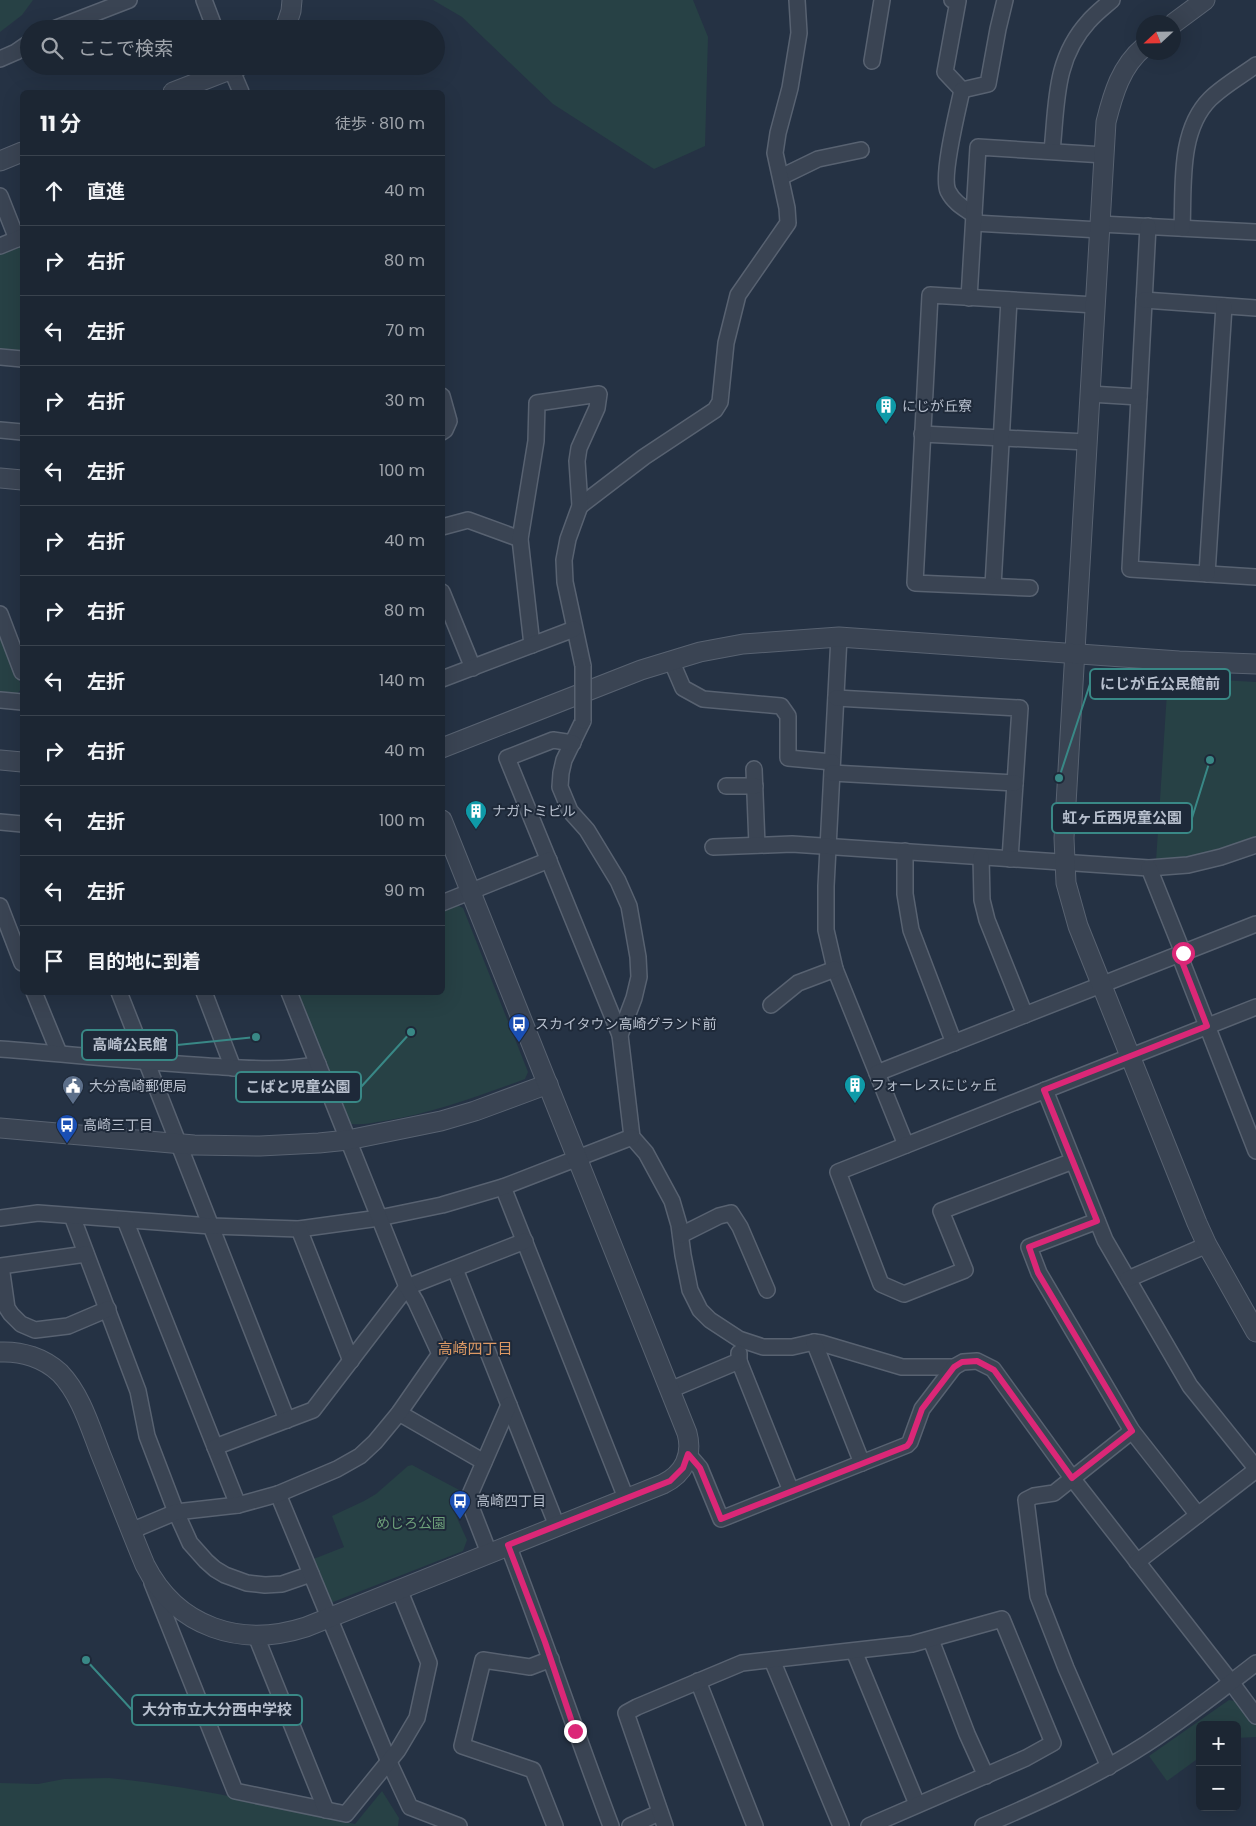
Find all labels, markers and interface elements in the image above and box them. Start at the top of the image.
north arrow [1136,15,1181,60]
search box [20,20,445,75]
icon: search [38,34,66,62]
text: ここで検索 [78,35,173,62]
text: 11 分 [40,109,81,138]
text: 徒歩 · 810 m [335,112,425,135]
icon: ahead [40,177,68,205]
text: 直進 [87,178,125,205]
text: 40 m [384,179,425,202]
icon: right [40,247,68,275]
text: 右折 [87,248,125,275]
text: 80 m [384,249,425,272]
icon: left [40,317,68,345]
text: 左折 [87,318,125,345]
text: 70 m [385,319,425,342]
icon: right [40,387,68,415]
text: 右折 [87,388,125,415]
text: 30 m [385,389,425,412]
building icon: にじが丘寮 [874,394,898,425]
place label: にじが丘寮 [902,396,972,416]
icon: left [40,457,68,485]
text: 左折 [87,458,125,485]
text: 100 m [379,459,425,482]
icon: right [40,527,68,555]
text: 右折 [87,528,125,555]
text: 40 m [384,529,425,552]
icon: right [40,597,68,625]
text: 右折 [87,598,125,625]
text: 80 m [384,599,425,622]
icon: left [40,667,68,695]
text: 左折 [87,668,125,695]
text: 140 m [379,669,425,692]
callout: にじが丘公民館前 [1090,669,1230,699]
text: にじが丘公民館前 [1100,673,1220,694]
icon: right [40,737,68,765]
text: 右折 [87,738,125,765]
text: 40 m [384,739,425,762]
building icon: ナガトミビル [464,799,488,830]
place label: ナガトミビル [492,801,576,821]
callout: 虹ヶ丘西児童公園 [1052,803,1192,833]
icon: left [40,807,68,835]
text: 虹ヶ丘西児童公園 [1062,807,1182,828]
text: 左折 [87,808,125,835]
text: 100 m [379,809,425,832]
icon: left [40,877,68,905]
text: 左折 [87,878,125,905]
text: 90 m [384,879,425,902]
route start [1172,942,1195,965]
icon: arrive [40,947,68,975]
text: 目的地に到着 [87,948,201,975]
bus stop icon: スカイタウン高崎グランド前 [507,1012,531,1043]
place label: スカイタウン高崎グランド前 [535,1014,716,1034]
callout: 高崎公民館 [82,1030,177,1060]
text: 高崎公民館 [92,1034,168,1055]
callout: こばと児童公園 [236,1072,361,1102]
building icon: フォーレスにじヶ丘 [843,1073,867,1104]
public building icon: 大分高崎郵便局 [61,1074,85,1105]
place label: フォーレスにじヶ丘 [871,1075,997,1095]
place label: 大分高崎郵便局 [89,1076,187,1096]
text: こばと児童公園 [245,1076,351,1097]
bus stop icon: 高崎三丁目 [55,1113,79,1144]
place label: 高崎三丁目 [83,1115,153,1135]
district label: 高崎四丁目 [437,1338,513,1359]
bus stop icon: 高崎四丁目 [448,1489,472,1520]
place label: 高崎四丁目 [476,1491,546,1511]
park label: めじろ公園 [376,1513,446,1533]
callout: 大分市立大分西中学校 [132,1695,302,1725]
text: 大分市立大分西中学校 [142,1699,292,1720]
route end [564,1720,587,1743]
map controls [1196,1721,1241,1811]
button: + [1196,1721,1241,1766]
button: − [1196,1766,1241,1811]

